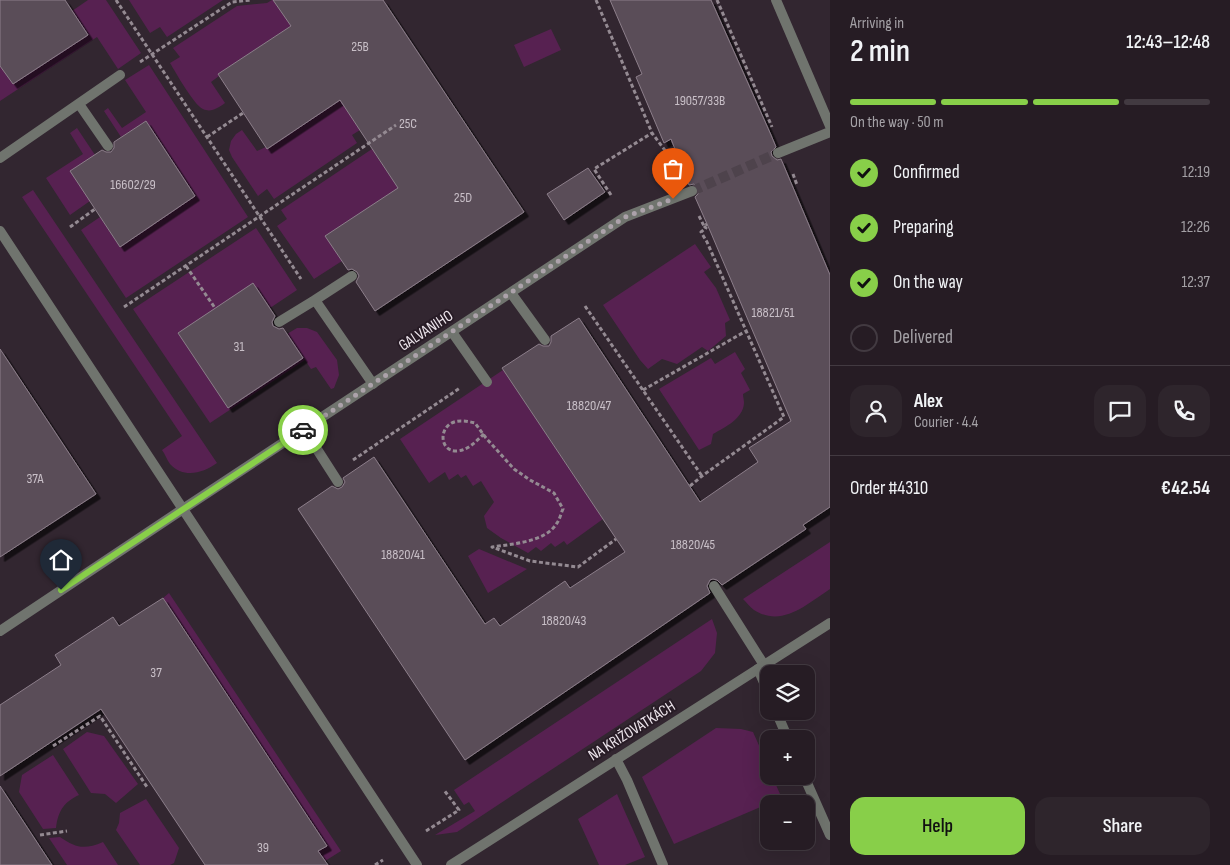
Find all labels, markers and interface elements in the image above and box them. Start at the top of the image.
text: Arriving in [850,14,904,33]
text: 12:43–12:48 [1126,31,1210,54]
text: 2 min [850,32,910,71]
house number: 25B [351,38,369,55]
house number: 19057/33B [675,92,725,109]
text: On the way · 50 m [850,113,944,132]
house number: 25C [399,115,417,132]
pin [652,148,694,199]
icon: bag [659,155,687,183]
icon: check [850,159,878,187]
text: Confirmed [893,161,960,184]
text: 12:19 [1182,163,1210,182]
house number: 16602/29 [110,176,156,193]
house number: 25D [454,189,472,206]
icon: check [850,214,878,242]
text: Preparing [893,216,954,239]
text: 12:26 [1181,218,1210,237]
icon: check [850,269,878,297]
text: On the way [893,271,963,294]
text: 12:37 [1182,273,1210,292]
house number: 18821/51 [752,304,795,321]
street label: GALVANIHO [395,306,457,356]
text: Delivered [893,326,953,349]
house number: 31 [234,338,244,355]
button: person [850,385,902,437]
button: chat [1094,385,1146,437]
button: phone [1158,385,1210,437]
text: Alex [914,390,943,413]
house number: 18820/47 [567,397,612,414]
courier [278,405,328,455]
text: Courier · 4.4 [914,413,978,432]
icon: car [289,416,317,444]
house number: 37A [26,470,45,487]
text: Order #4310 [850,477,928,500]
text: €42.54 [1161,477,1210,500]
house number: 18820/45 [671,536,716,553]
pin [40,539,82,590]
icon: home [47,546,75,574]
house number: 18820/41 [381,546,425,563]
house number: 18820/43 [542,612,586,629]
house number: 37 [150,664,162,681]
map controls [760,665,815,850]
button: layers [760,665,815,720]
street label: NA KRIŽOVATKÁCH [585,697,679,765]
button: + [760,730,815,785]
button: − [760,795,815,850]
button: Help [850,797,1025,855]
button: Share [1035,797,1210,855]
house number: 39 [257,839,269,856]

